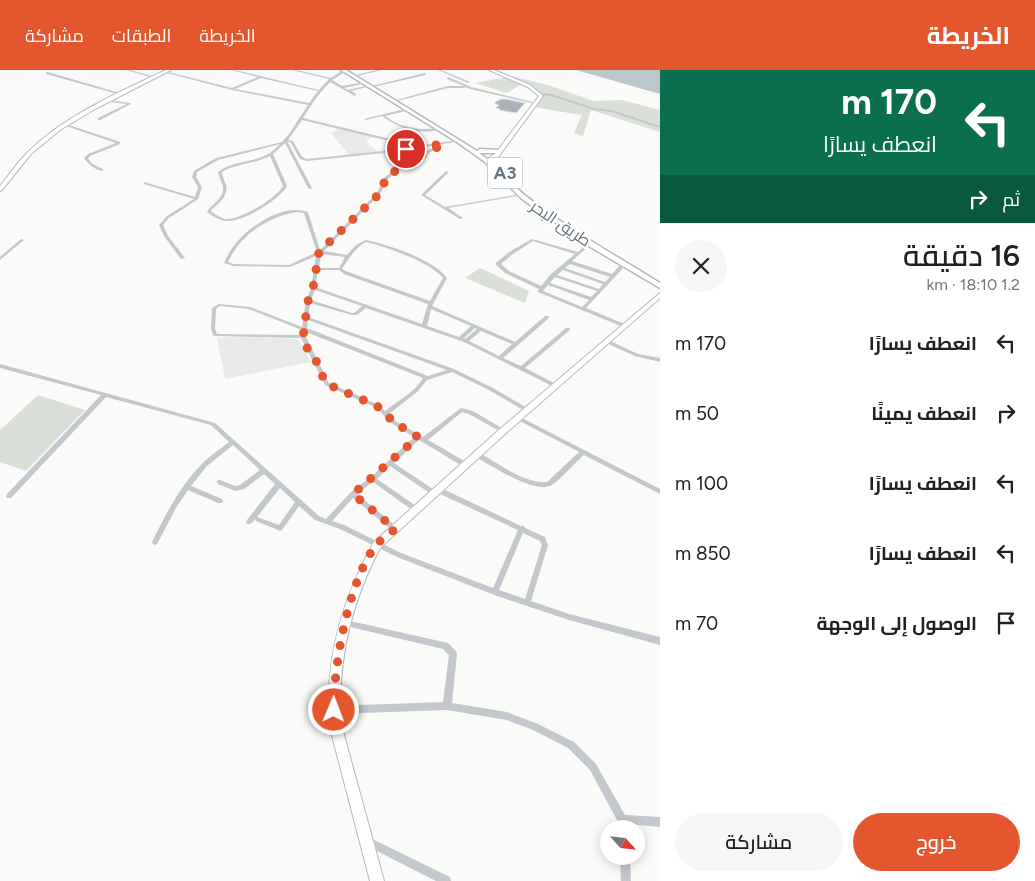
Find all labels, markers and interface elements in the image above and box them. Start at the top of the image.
text: الخريطة [927,21,1010,50]
text: مشاركة [25,25,84,47]
text: الطبقات [112,25,171,47]
text: الخريطة [199,25,256,47]
text: 170 m [841,81,937,123]
icon: left [955,90,1020,155]
pin [385,128,427,170]
text: انعطف يسارًا [823,131,937,158]
icon: arrive [392,135,420,163]
road number: A3 [488,158,522,189]
icon: right [964,185,992,213]
text: ثم [1002,188,1020,211]
street label: طريق البحر [526,196,594,251]
text: 16 دقيقة [903,237,1020,274]
button: close [675,240,727,292]
text: 1.2 km · 18:10 [926,275,1020,294]
icon: left [992,329,1020,357]
text: 170 m [675,332,726,355]
text: انعطف يسارًا [869,332,977,355]
icon: right [992,399,1020,427]
text: 50 m [675,402,719,425]
text: انعطف يمينًا [871,402,977,425]
icon: left [992,469,1020,497]
text: 100 m [675,472,728,495]
text: انعطف يسارًا [869,472,977,495]
icon: left [992,539,1020,567]
text: 850 m [675,542,731,565]
text: انعطف يسارًا [869,542,977,565]
icon: arrive [992,609,1020,637]
text: 70 m [675,612,718,635]
text: الوصول إلى الوجهة [817,612,977,635]
position arrow [307,683,359,735]
button: مشاركة [675,813,843,871]
button: خروج [853,813,1020,871]
north arrow [600,820,645,865]
map controls [600,820,645,865]

